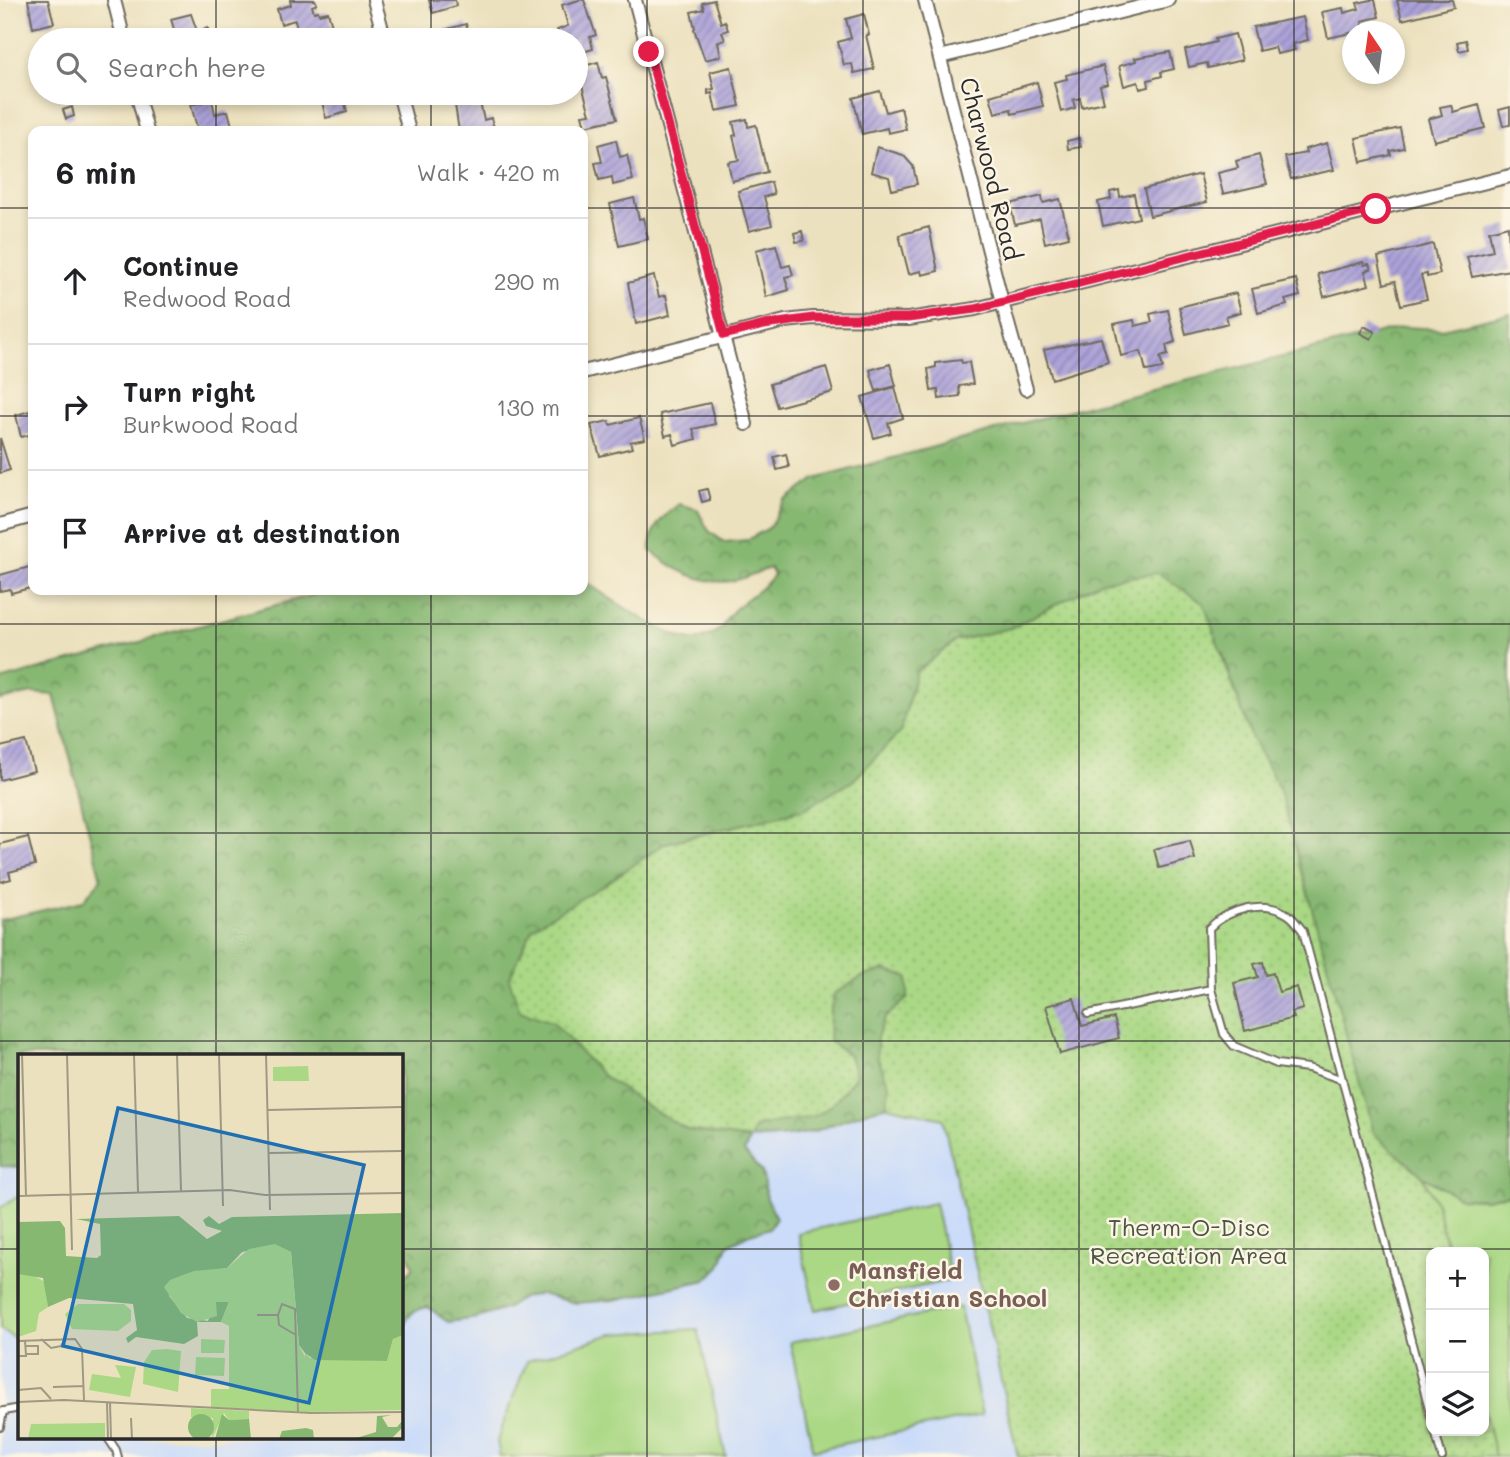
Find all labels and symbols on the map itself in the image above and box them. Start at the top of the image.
north arrow [1342,21,1405,84]
route end [633,36,664,67]
street label: Charwood Road [954,74,1029,263]
route start [1360,193,1391,224]
inset map [18,1054,402,1440]
park label: Therm-O-Disc Recreation Area [1090,1211,1288,1270]
place label: Mansfield Christian School [848,1254,1047,1313]
marker: Mansfield Christian School [826,1277,842,1293]

